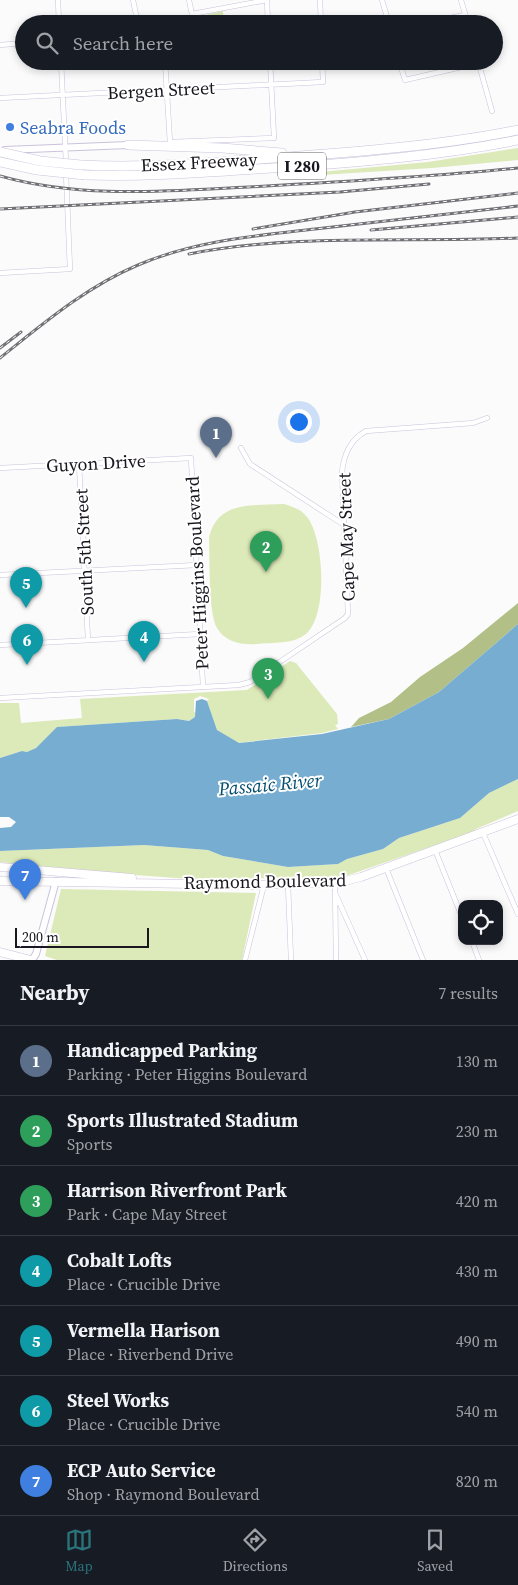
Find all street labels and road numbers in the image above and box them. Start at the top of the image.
street label: Bergen Street [106,75,216,105]
street label: Essex Freeway [140,146,259,178]
road number: I 280 [278,153,326,180]
street label: Guyon Drive [46,448,146,478]
street label: Cape May Street [331,472,361,602]
street label: Peter Higgins Boulevard [179,476,215,670]
street label: South 5th Street [68,488,100,616]
street label: Raymond Boulevard [183,867,347,895]

